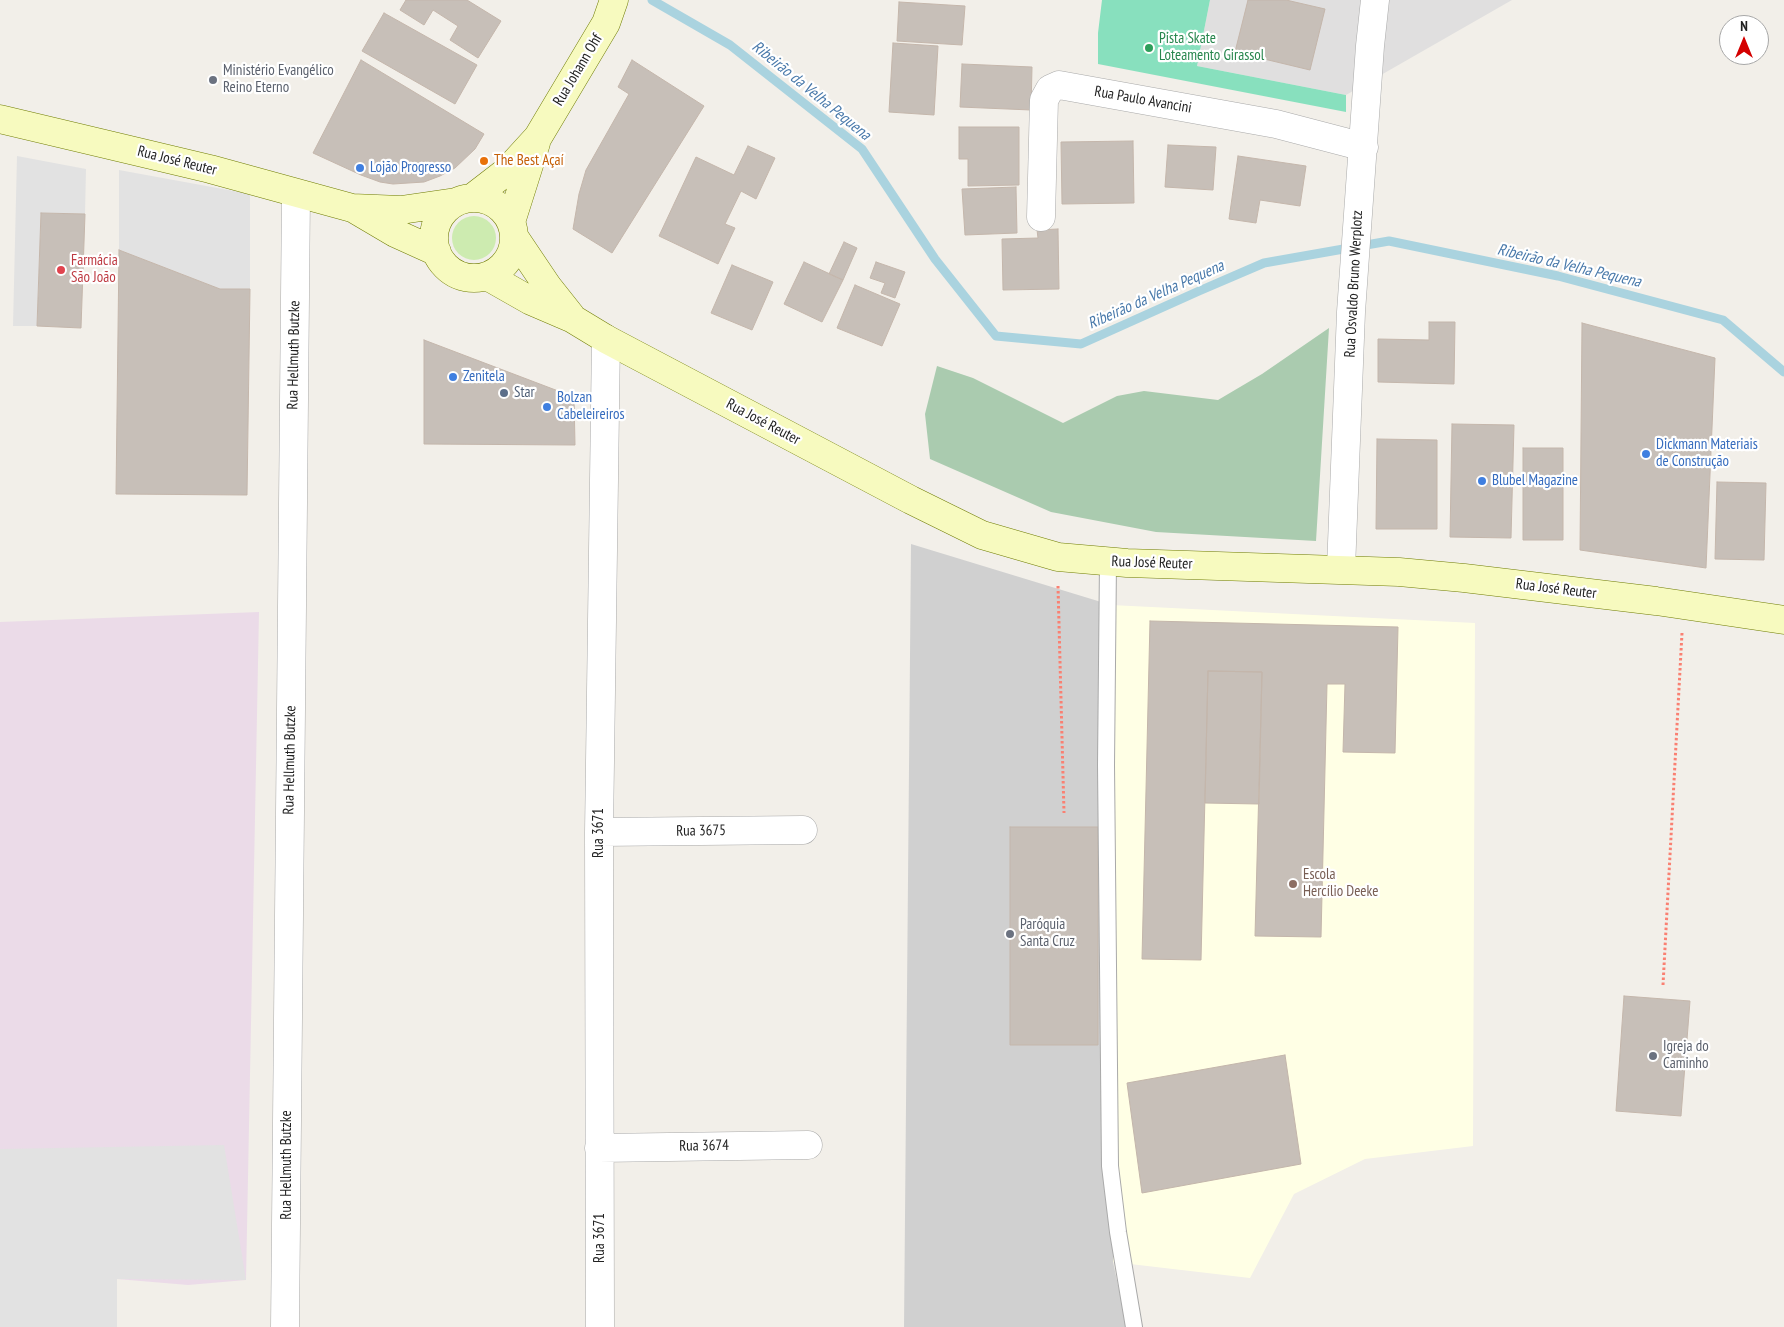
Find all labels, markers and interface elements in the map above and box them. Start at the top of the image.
north arrow [1719,15,1769,65]
text: N [1740,17,1748,35]
place label: Pista Skate Loteamento Girassol [1159,30,1264,65]
street label: Rua Johann Ohf [550,31,606,109]
water label: Ribeirão da Velha Pequena [748,37,874,145]
marker: Pista Skate Loteamento Girassol [1143,42,1155,54]
place label: Ministério Evangélico Reino Eterno [223,62,334,97]
marker: Ministério Evangélico Reino Eterno [207,74,219,86]
street label: Rua Paulo Avancini [1093,83,1193,117]
street label: Rua José Reuter [135,142,219,180]
place label: The Best Açaí [494,152,564,170]
marker: The Best Açaí [478,155,490,167]
place label: Lojão Progresso [370,159,451,177]
marker: Lojão Progresso [354,162,366,174]
street label: Rua Osvaldo Bruno Werplotz [1341,210,1367,358]
water label: Ribeirão da Velha Pequena [1495,240,1643,292]
place label: Farmácia São João [71,252,118,287]
water label: Ribeirão da Velha Pequena [1085,256,1227,334]
marker: Farmácia São João [55,264,67,276]
street label: Rua Hellmuth Butzke [284,300,304,410]
place label: Zenitela [463,368,505,386]
marker: Zenitela [447,371,459,383]
place label: Star [514,384,535,402]
marker: Star [498,387,510,399]
place label: Bolzan Cabeleireiros [557,389,625,424]
street label: Rua José Reuter [723,395,803,449]
marker: Bolzan Cabeleireiros [541,401,553,413]
place label: Dickmann Materiais de Construção [1656,436,1758,471]
marker: Dickmann Materiais de Construção [1640,448,1652,460]
place label: Blubel Magazine [1492,472,1578,490]
marker: Blubel Magazine [1476,475,1488,487]
street label: Rua José Reuter [1111,553,1193,573]
street label: Rua José Reuter [1515,575,1597,603]
street label: Rua Hellmuth Butzke [280,705,300,815]
street label: Rua 3671 [590,808,608,858]
street label: Rua 3675 [676,822,726,840]
place label: Escola Hercílio Deeke [1303,866,1378,901]
marker: Escola Hercílio Deeke [1287,878,1299,890]
place label: Paróquia Santa Cruz [1020,916,1075,951]
marker: Paróquia Santa Cruz [1004,928,1016,940]
place label: Igreja do Caminho [1663,1038,1709,1073]
marker: Igreja do Caminho [1647,1050,1659,1062]
street label: Rua Hellmuth Butzke [278,1110,296,1220]
street label: Rua 3674 [679,1137,729,1155]
street label: Rua 3671 [591,1213,609,1263]

